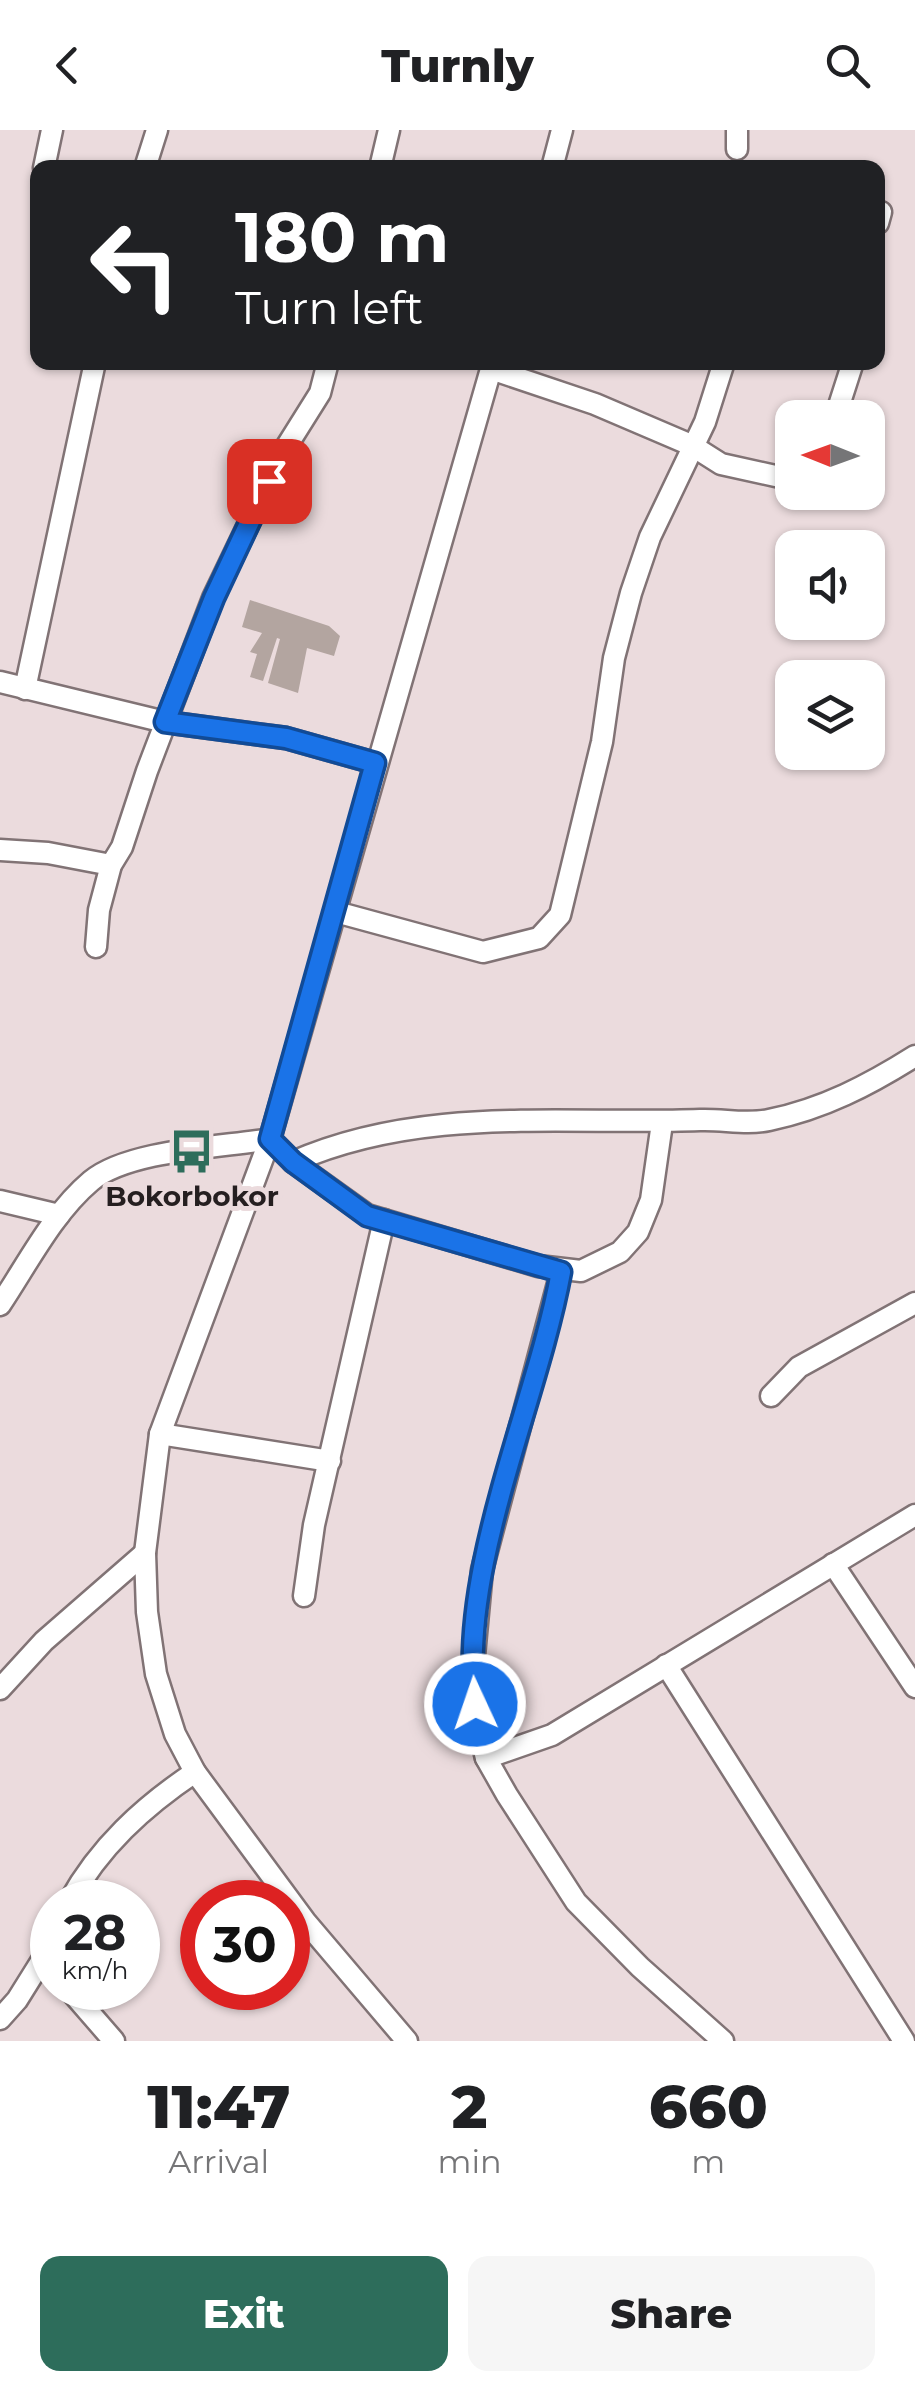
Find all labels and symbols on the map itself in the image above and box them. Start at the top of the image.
north arrow [775,400,885,510]
pin [227,439,312,524]
bus stop icon: Bokorbokor [168,1127,216,1175]
place label: Bokorbokor [105,1179,279,1213]
position arrow [423,1652,527,1756]
speed limit sign: 30 [180,1880,310,2010]

